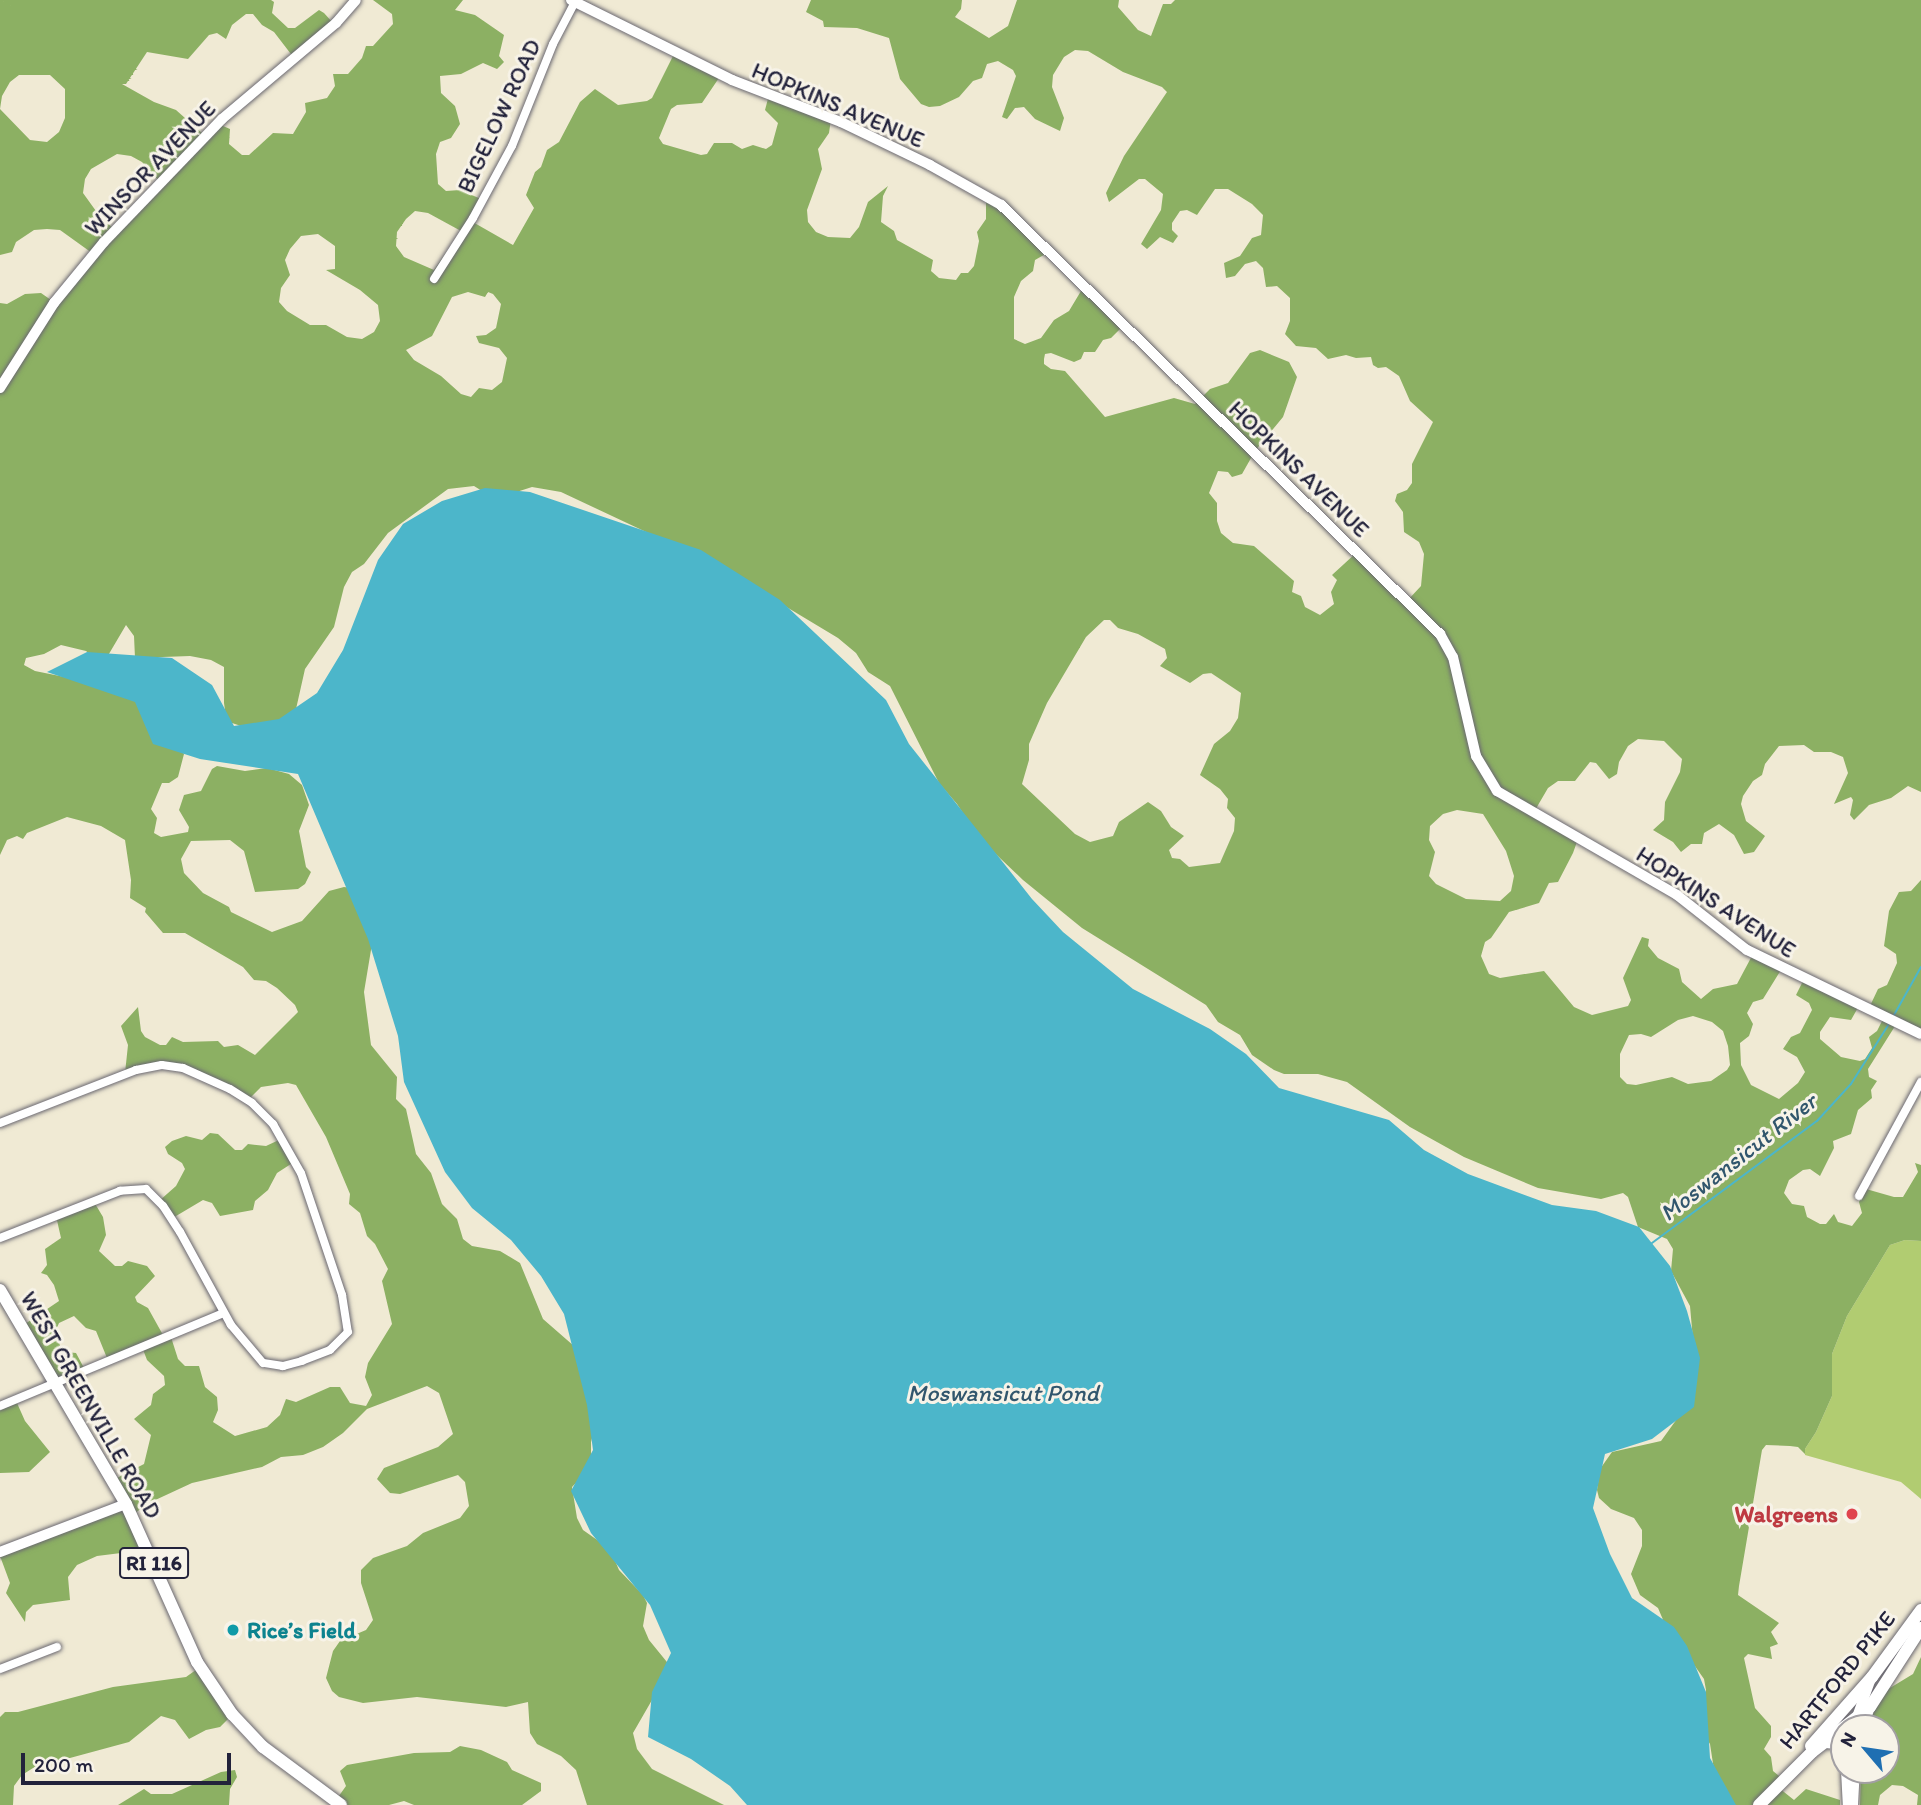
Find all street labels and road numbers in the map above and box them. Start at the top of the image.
street label: BIGELOW ROAD [452,35,546,197]
street label: HOPKINS AVENUE [748,56,928,154]
street label: WINSOR AVENUE [79,95,221,241]
street label: HOPKINS AVENUE [1223,395,1375,543]
street label: HOPKINS AVENUE [1631,840,1801,964]
street label: WEST GREENVILLE ROAD [15,1287,167,1523]
road number: RI 116 [119,1546,189,1580]
street label: HARTFORD PIKE [1773,1605,1901,1755]

